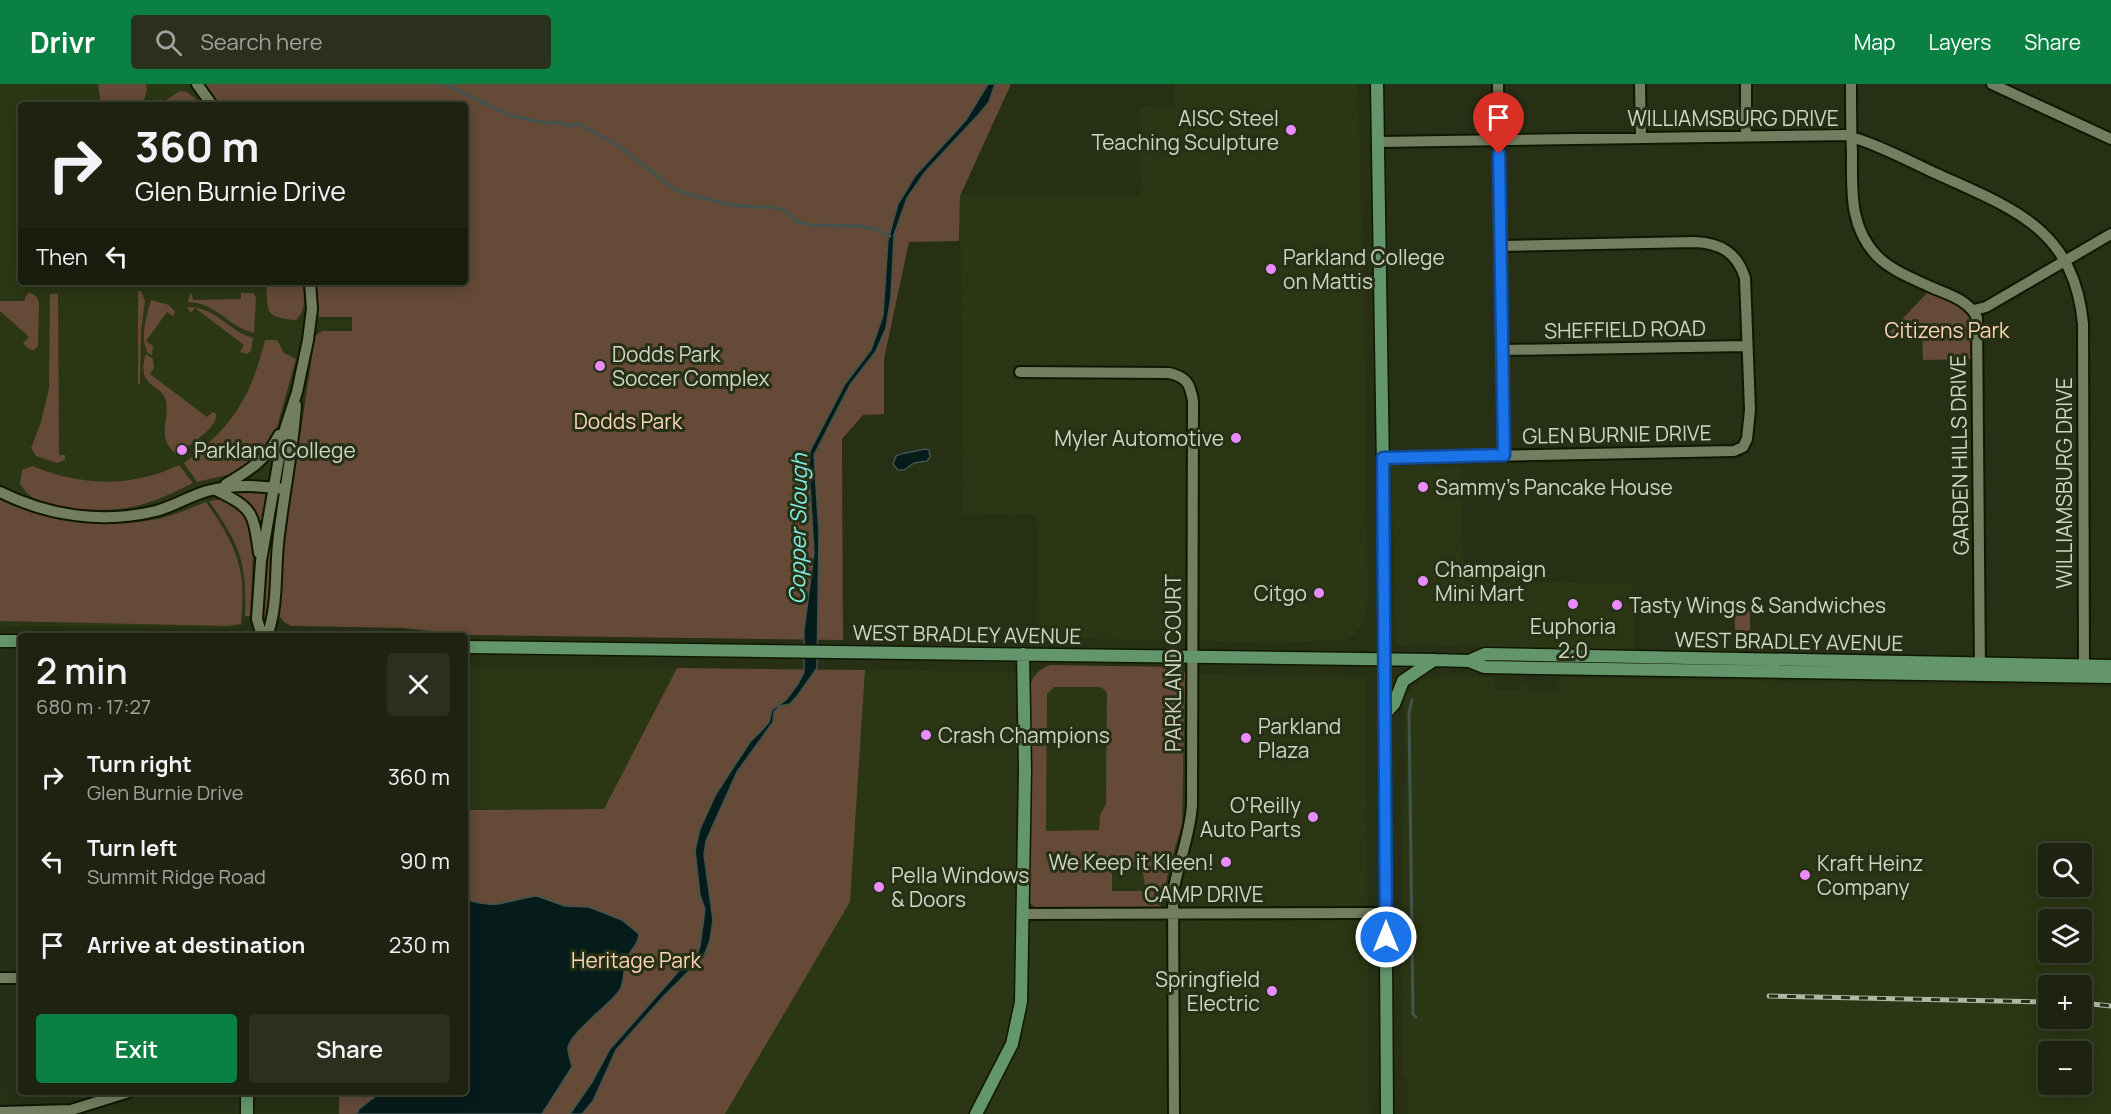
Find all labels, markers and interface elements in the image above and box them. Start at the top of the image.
search box [131,15,551,69]
text: Drivr [30,23,95,61]
icon: search [152,26,185,59]
text: Search here [200,27,323,57]
text: Map [1854,28,1895,56]
text: Layers [1928,28,1991,56]
text: Share [2024,28,2081,56]
pin [1473,92,1524,154]
icon: arrive [1482,101,1515,134]
place label: AISC Steel Teaching Sculpture [1091,104,1279,156]
street label: WILLIAMSBURG DRIVE [1627,104,1839,132]
text: 360 m [135,117,259,175]
marker: AISC Steel Teaching Sculpture [1284,123,1298,137]
icon: right [36,126,114,204]
text: Glen Burnie Drive [135,172,346,209]
icon: left [100,240,133,273]
text: Then [36,242,88,272]
place label: Parkland College on Mattis [1283,243,1445,295]
marker: Parkland College on Mattis [1264,262,1278,276]
street label: SHEFFIELD ROAD [1544,314,1706,344]
park label: Citizens Park [1884,316,2010,344]
place label: Dodds Park Soccer Complex [612,340,770,392]
street label: GARDEN HILLS DRIVE [1943,355,1975,555]
marker: Dodds Park Soccer Complex [593,359,607,373]
street label: WILLIAMSBURG DRIVE [2050,377,2078,589]
park label: Dodds Park [574,407,683,435]
street label: GLEN BURNIE DRIVE [1522,418,1712,450]
place label: Myler Automotive [1054,424,1224,452]
marker: Myler Automotive [1229,431,1243,445]
place label: Parkland College [194,436,356,464]
marker: Parkland College [175,443,189,457]
water label: Copper Slough [782,452,814,605]
place label: Sammy's Pancake House [1435,473,1673,501]
marker: Sammy's Pancake House [1416,480,1430,494]
place label: Champaign Mini Mart [1435,555,1546,607]
street label: PARKLAND COURT [1159,573,1187,752]
marker: Champaign Mini Mart [1416,574,1430,588]
place label: Citgo [1254,579,1307,607]
marker: Citgo [1312,586,1326,600]
place label: Tasty Wings & Sandwiches [1629,591,1886,619]
marker: Euphoria 2.0 [1566,597,1580,611]
marker: Tasty Wings & Sandwiches [1610,598,1624,612]
place label: Euphoria 2.0 [1530,612,1616,664]
street label: WEST BRADLEY AVENUE [852,618,1082,650]
street label: WEST BRADLEY AVENUE [1674,625,1904,657]
text: 2 min [36,646,128,695]
button: close [387,653,450,716]
text: 680 m · 17:27 [36,693,151,720]
place label: Parkland Plaza [1258,712,1341,764]
place label: Crash Champions [938,721,1110,749]
marker: Crash Champions [919,728,933,742]
marker: Parkland Plaza [1239,731,1253,745]
text: Turn right [87,749,192,779]
icon: right [36,761,69,794]
text: 360 m [388,762,450,792]
text: Glen Burnie Drive [87,779,243,806]
place label: O'Reilly Auto Parts [1200,791,1301,843]
marker: O'Reilly Auto Parts [1306,810,1320,824]
text: Turn left [87,833,177,863]
map controls [2038,843,2092,1095]
button: search [2038,843,2092,897]
icon: left [36,845,69,878]
text: 90 m [400,846,450,876]
place label: We Keep it Kleen! [1048,848,1214,876]
place label: Kraft Heinz Company [1817,849,1923,901]
marker: We Keep it Kleen! [1219,855,1233,869]
place label: Pella Windows & Doors [891,861,1029,913]
text: Summit Ridge Road [87,863,266,890]
marker: Kraft Heinz Company [1798,868,1812,882]
marker: Pella Windows & Doors [872,880,886,894]
street label: CAMP DRIVE [1144,880,1264,908]
position arrow [1354,905,1418,969]
button: layers [2038,909,2092,963]
icon: arrive [36,929,69,962]
text: Arrive at destination [87,930,305,960]
text: 230 m [389,930,450,960]
park label: Heritage Park [571,946,702,974]
place label: Springfield Electric [1155,965,1260,1017]
button: + [2038,975,2092,1029]
marker: Springfield Electric [1265,984,1279,998]
button: Exit [36,1014,237,1083]
button: Share [249,1014,450,1083]
button: − [2038,1041,2092,1095]

